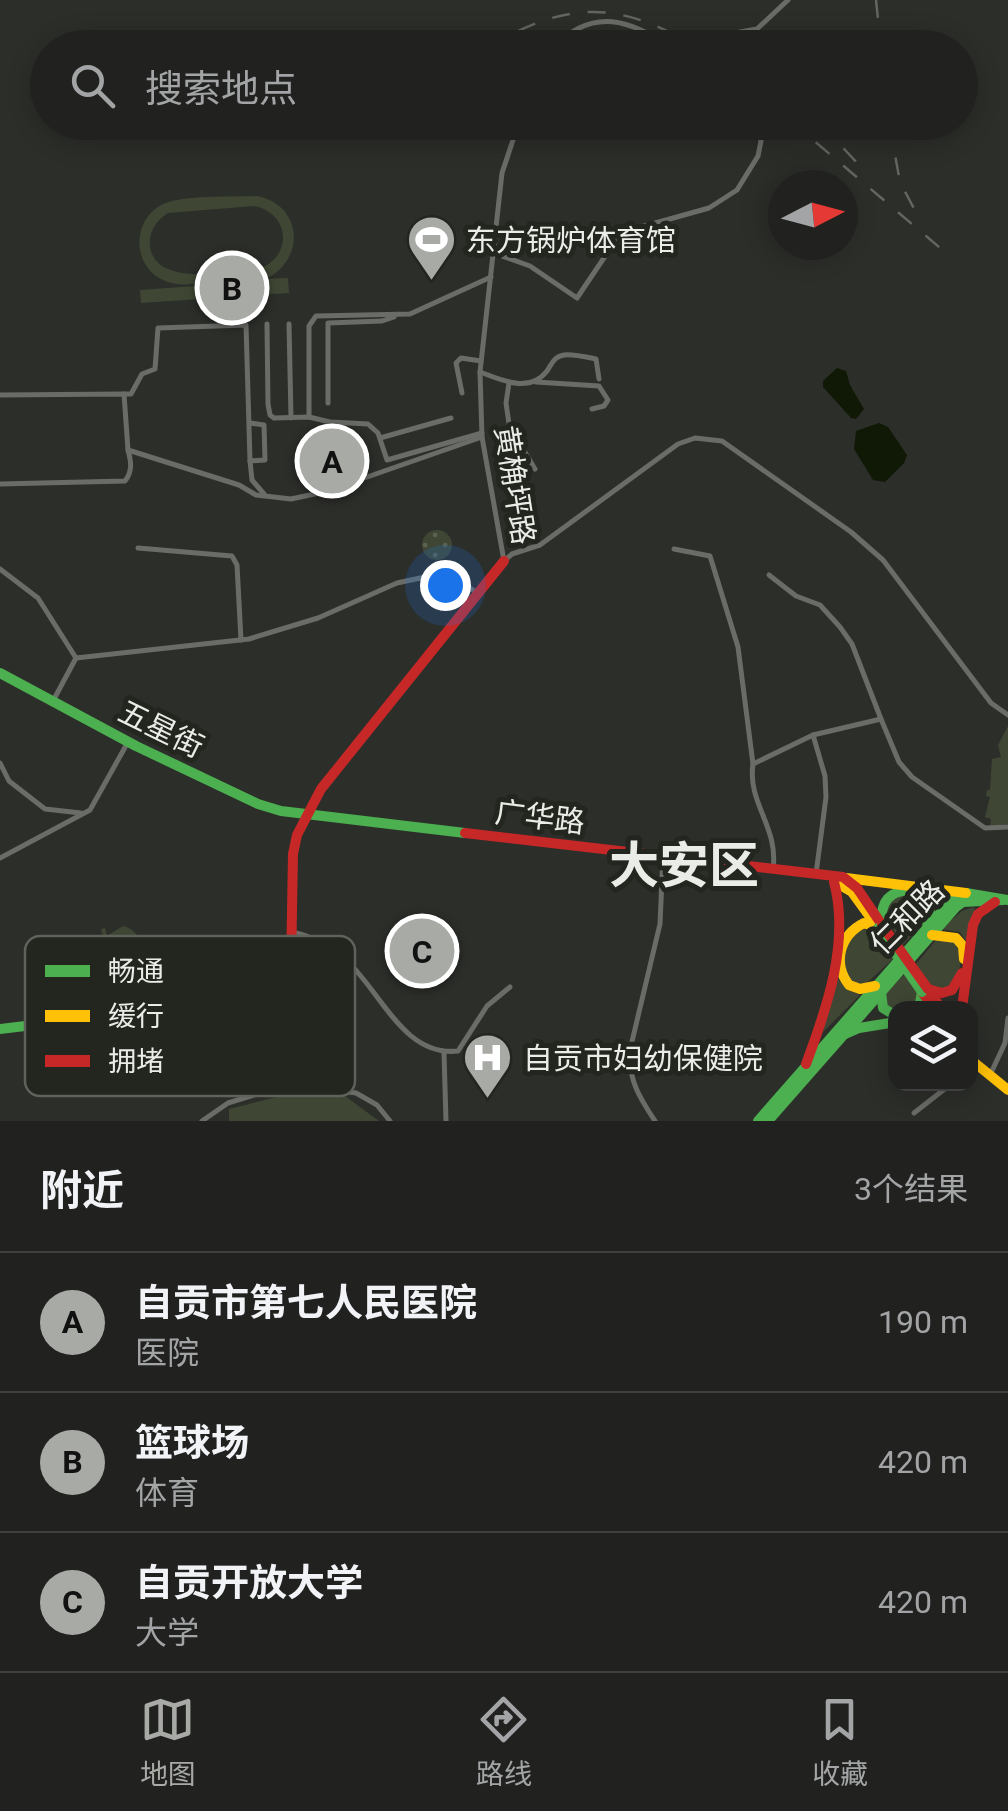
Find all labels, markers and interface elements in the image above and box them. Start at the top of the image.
search box [30,30,978,140]
icon: search [65,58,120,113]
text: 搜索地点 [145,67,297,111]
north arrow [768,170,858,260]
sports icon: 东方锅炉体育馆 [405,214,457,282]
place label: 东方锅炉体育馆 [466,223,676,258]
pin: B [200,250,264,326]
street label: 黄桷坪路 [488,423,542,547]
pin: A [300,424,364,498]
your location [420,560,471,611]
street label: 五星街 [113,694,209,764]
street label: 广华路 [493,794,587,840]
district label: 大安区 [609,837,759,895]
street label: 仁和路 [863,873,951,961]
pin: C [390,914,454,988]
legend [25,936,355,1096]
text: 畅通 [108,955,164,988]
text: 缓行 [108,1000,164,1033]
map controls [888,1001,978,1091]
button: layers [888,1001,978,1091]
hospital icon: 自贡市妇幼保健院 [462,1032,514,1100]
place label: 自贡市妇幼保健院 [523,1041,763,1076]
text: 拥堵 [108,1045,164,1078]
text: 附近 [40,1166,124,1215]
text: 3个结果 [854,1170,968,1208]
text: 自贡市第七人民医院 [135,1281,477,1325]
text: A [62,1303,83,1341]
text: 190 m [878,1303,968,1341]
text: 医院 [135,1334,199,1372]
text: 篮球场 [135,1421,249,1465]
text: B [62,1443,83,1481]
text: 420 m [878,1443,968,1481]
text: 体育 [135,1474,199,1512]
text: 自贡开放大学 [135,1561,363,1605]
text: C [62,1583,83,1621]
text: 420 m [878,1583,968,1621]
text: 大学 [135,1614,199,1652]
tab: 地图 [140,1692,196,1792]
tab: 路线 [476,1692,532,1792]
tab: 收藏 [812,1692,868,1792]

